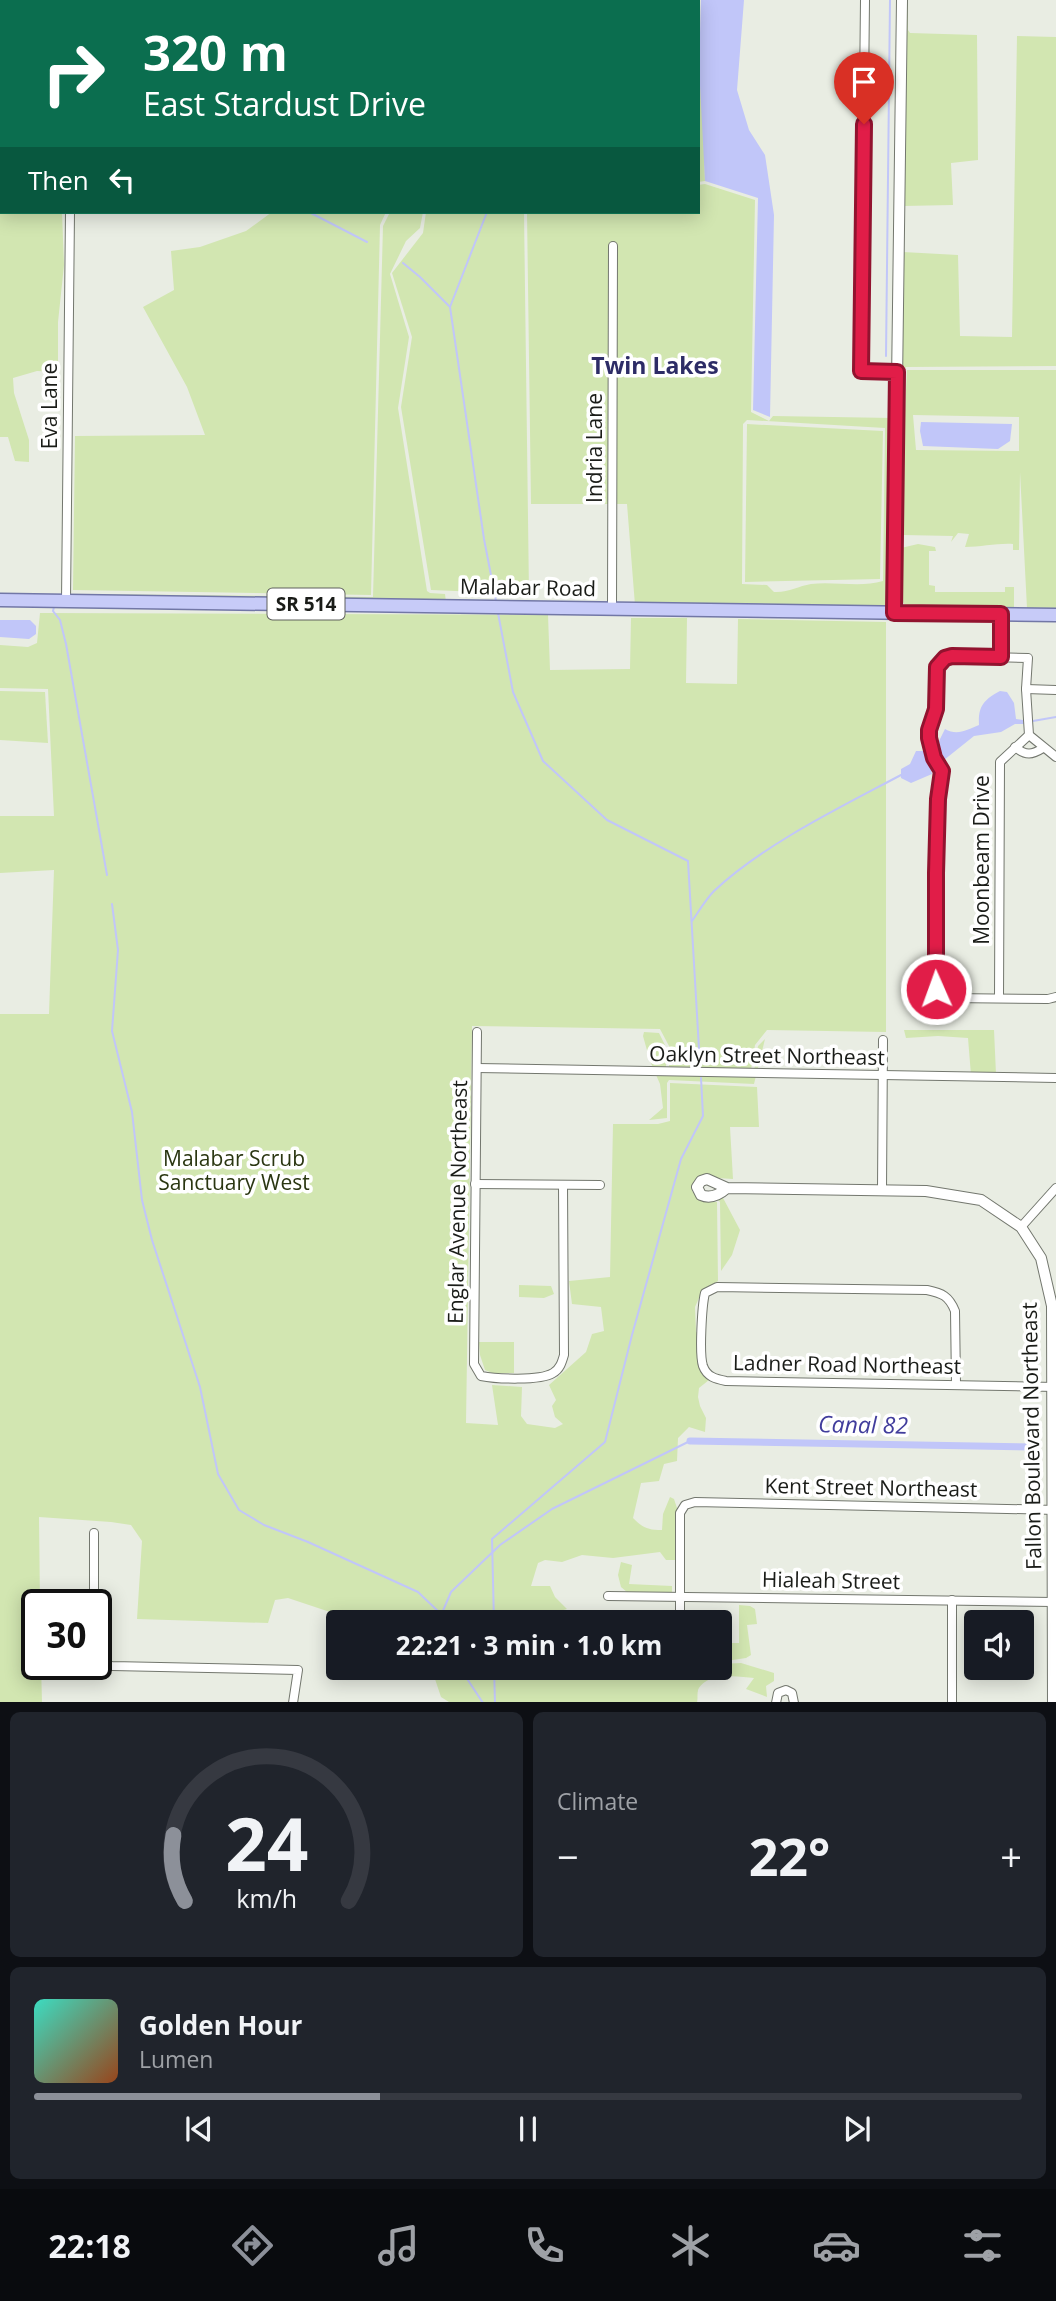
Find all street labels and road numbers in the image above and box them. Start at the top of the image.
street label: Eva Lane [35,363,63,449]
street label: Indria Lane [580,393,608,503]
street label: Malabar Road [460,572,596,602]
road number: SR 514 [268,589,344,620]
street label: Moonbeam Drive [967,775,995,945]
street label: Oaklyn Street Northeast [649,1039,885,1071]
street label: Englar Avenue Northeast [441,1080,473,1324]
street label: Fallon Boulevard Northeast [1015,1302,1047,1570]
street label: Ladner Road Northeast [733,1348,961,1380]
street label: Kent Street Northeast [764,1471,978,1503]
street label: Hialeah Street [762,1565,900,1595]

